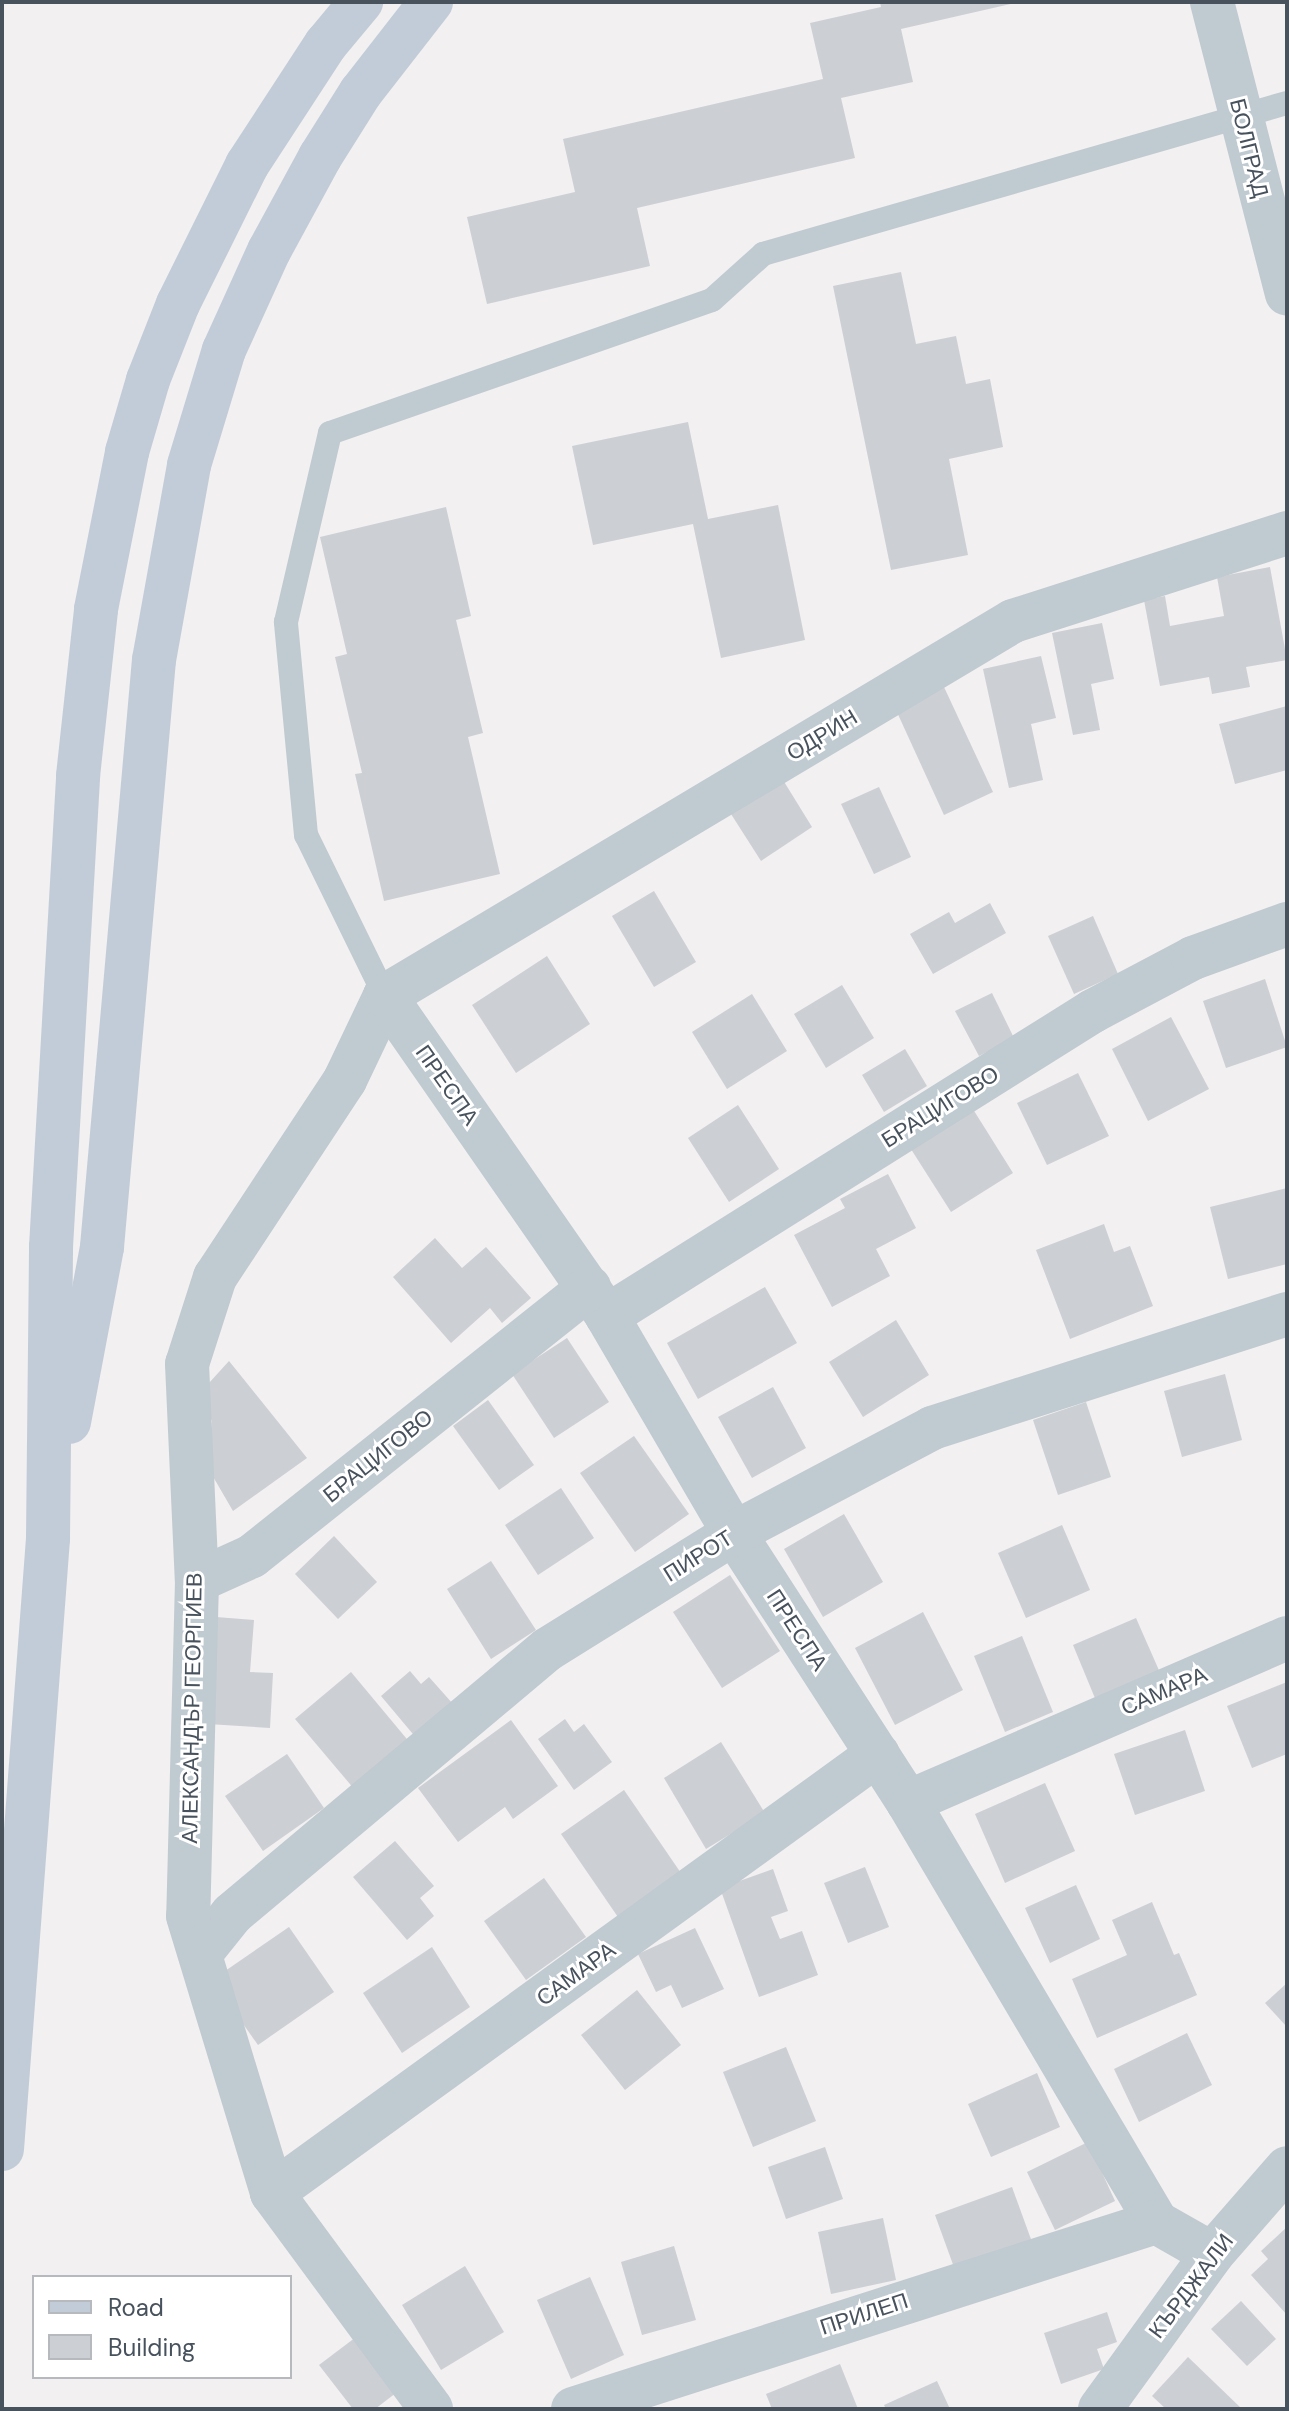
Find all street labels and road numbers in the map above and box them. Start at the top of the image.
street label: БОЛГРАД [1224,96,1274,200]
street label: ОДРИН [782,704,862,766]
street label: ПРЕСПА [410,1040,484,1130]
street label: БРАЦИГОВО [877,1061,1003,1153]
street label: БРАЦИГОВО [318,1404,438,1508]
street label: ПИРОТ [659,1525,737,1587]
street label: АЛЕКСАНДЪР ГЕОРГИЕВ [176,1572,208,1844]
street label: ПРЕСПА [761,1584,833,1676]
street label: САМАРА [1117,1661,1211,1721]
street label: САМАРА [531,1937,621,2011]
street label: КЪРДЖАЛИ [1143,2229,1239,2343]
street label: ПРИЛЕП [817,2287,911,2341]

